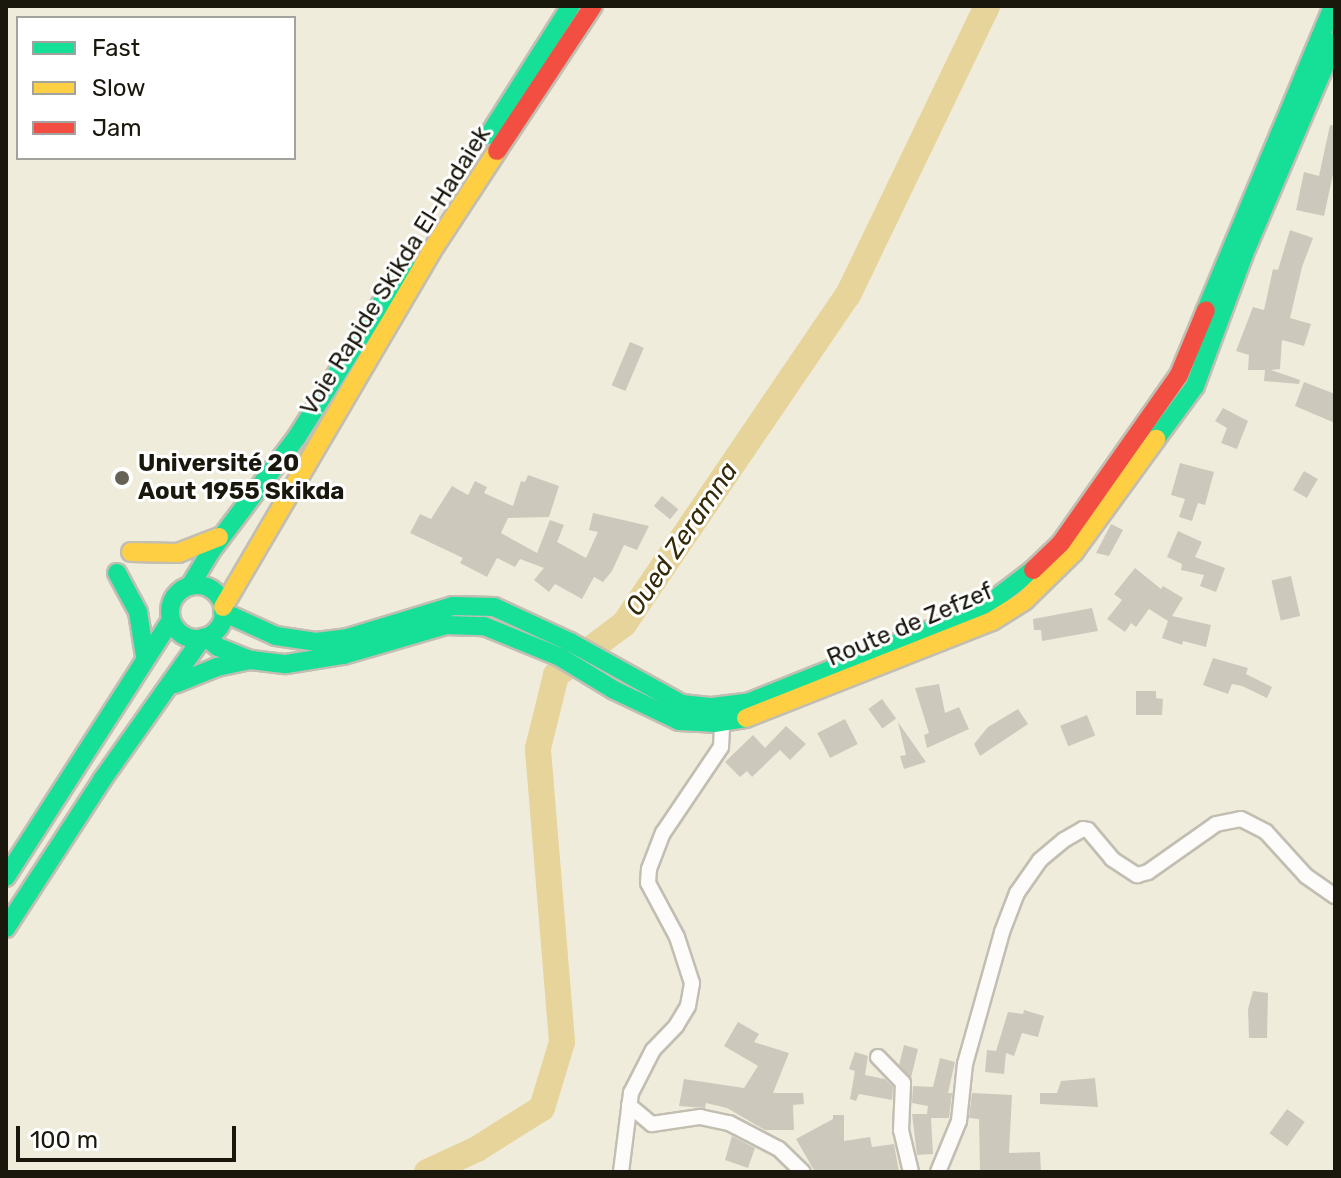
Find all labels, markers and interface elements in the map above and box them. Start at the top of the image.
legend [16,16,296,160]
text: Fast [92,34,140,62]
text: Slow [92,74,145,102]
text: Jam [92,114,142,142]
street label: Voie Rapide Skikda El-Hadaiek [295,121,497,421]
place label: Université 20 Aout 1955 Skikda [138,450,344,506]
water label: Oued Zeramna [619,456,745,622]
marker: Université 20 Aout 1955 Skikda [113,469,131,487]
street label: Route de Zefzef [823,577,997,673]
scale bar [20,1110,240,1160]
text: 100 m [30,1126,98,1154]

